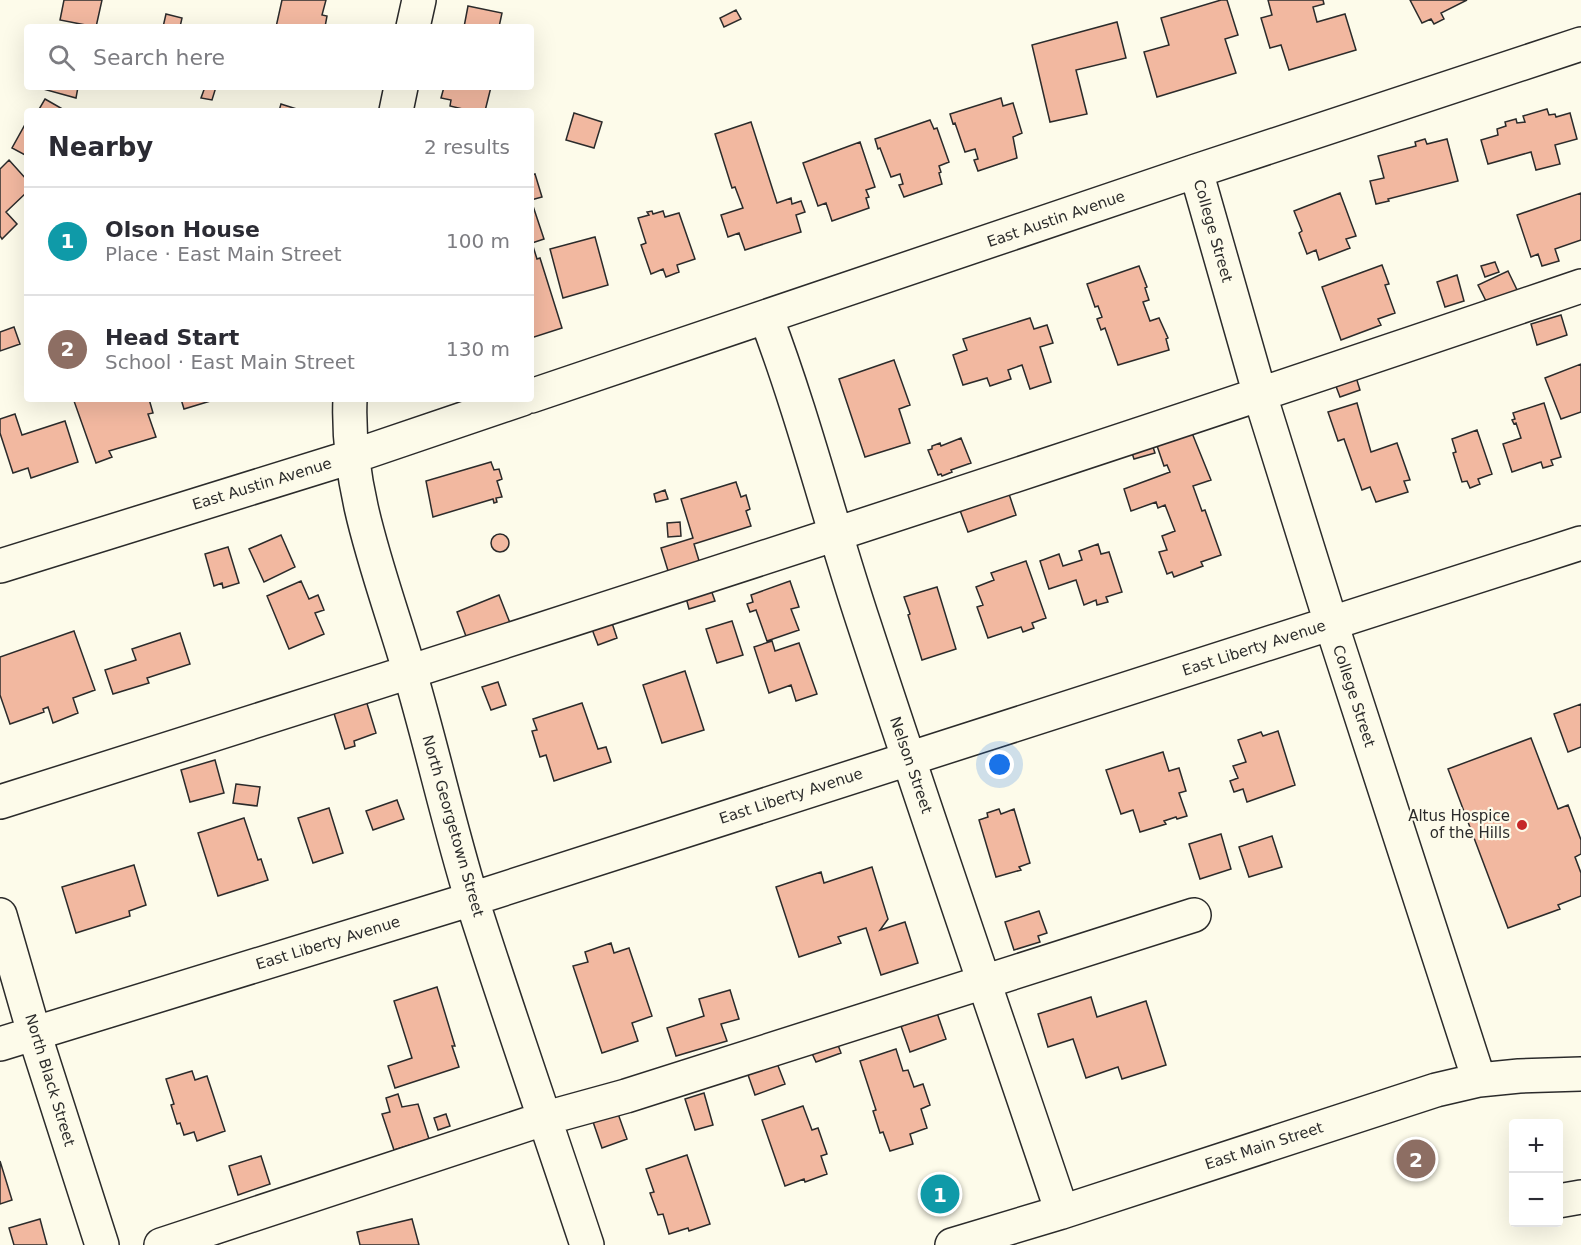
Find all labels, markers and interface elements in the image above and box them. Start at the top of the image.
search box [24,24,534,90]
icon: search [45,41,78,74]
text: Search here [93,45,225,70]
text: Nearby [48,132,153,162]
text: 2 results [424,135,510,159]
street label: College Street [1190,177,1236,285]
street label: East Austin Avenue [985,187,1127,251]
text: Olson House [105,217,260,242]
text: 1 [61,229,74,253]
text: 100 m [446,229,510,253]
text: Place · East Main Street [105,242,342,266]
text: Head Start [105,325,239,350]
text: 2 [61,337,74,361]
text: 130 m [446,337,510,361]
text: School · East Main Street [105,350,355,374]
street label: East Austin Avenue [190,454,334,514]
street label: East Liberty Avenue [1180,616,1328,680]
street label: College Street [1329,643,1379,749]
street label: Nelson Street [886,714,936,816]
street label: North Georgetown Street [418,733,488,919]
your location [985,750,1014,779]
street label: East Liberty Avenue [717,764,865,828]
place label: Altus Hospice of the Hills [1408,807,1510,842]
marker: Altus Hospice of the Hills [1515,818,1529,832]
street label: East Liberty Avenue [254,912,402,974]
street label: North Black Street [21,1012,79,1149]
street label: East Main Street [1203,1118,1326,1174]
map controls [1509,1119,1563,1227]
button: + [1509,1119,1563,1173]
pin: 2 [1396,1136,1436,1182]
pin: 1 [920,1172,960,1216]
button: − [1509,1173,1563,1227]

